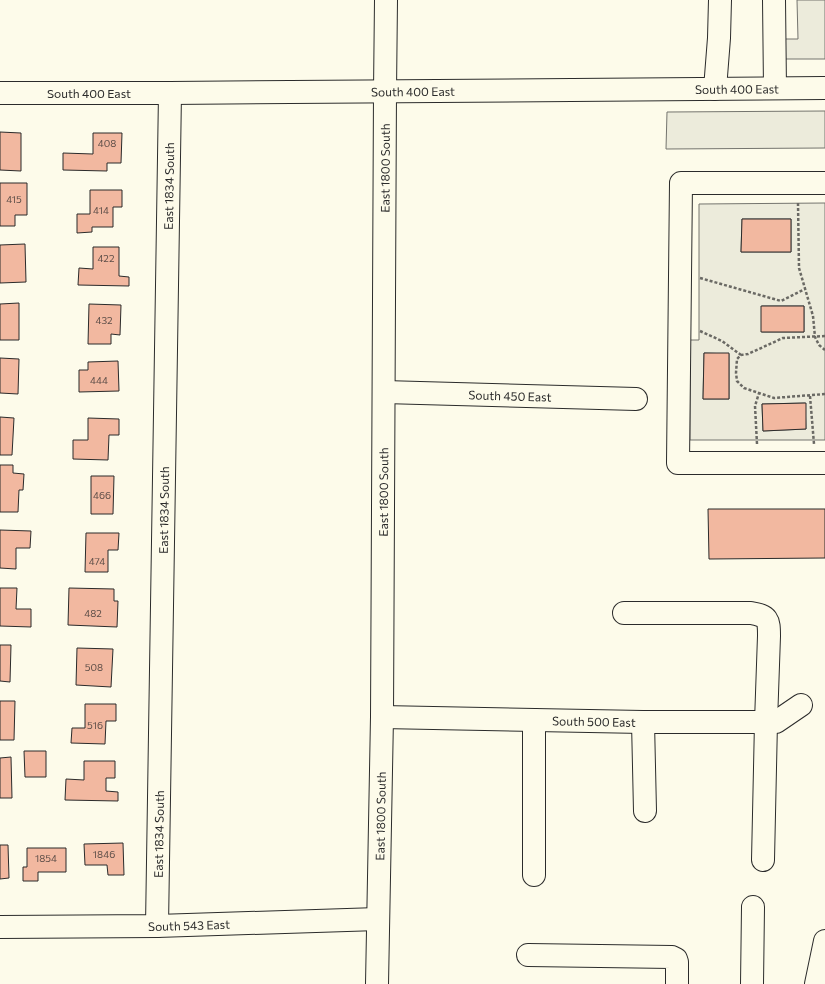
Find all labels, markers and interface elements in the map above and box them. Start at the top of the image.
street label: South 400 East [695,81,779,96]
street label: South 400 East [371,84,455,98]
street label: South 400 East [47,86,131,100]
street label: East 1800 South [377,123,392,213]
house number: 408 [98,137,116,149]
street label: East 1834 South [161,142,176,230]
house number: 415 [6,193,22,205]
house number: 414 [93,204,109,216]
house number: 422 [98,252,115,264]
house number: 432 [95,314,113,326]
house number: 444 [90,374,108,386]
street label: South 450 East [468,387,552,404]
street label: East 1800 South [376,447,390,537]
street label: East 1834 South [156,466,171,554]
house number: 466 [93,489,111,501]
house number: 474 [89,555,105,567]
house number: 482 [84,607,102,619]
house number: 508 [85,661,103,673]
street label: South 500 East [552,713,636,729]
house number: 516 [87,719,103,731]
street label: East 1800 South [372,771,388,861]
street label: East 1834 South [151,790,166,878]
house number: 1846 [93,848,115,860]
house number: 1854 [35,852,57,864]
street label: South 543 East [148,917,230,933]

